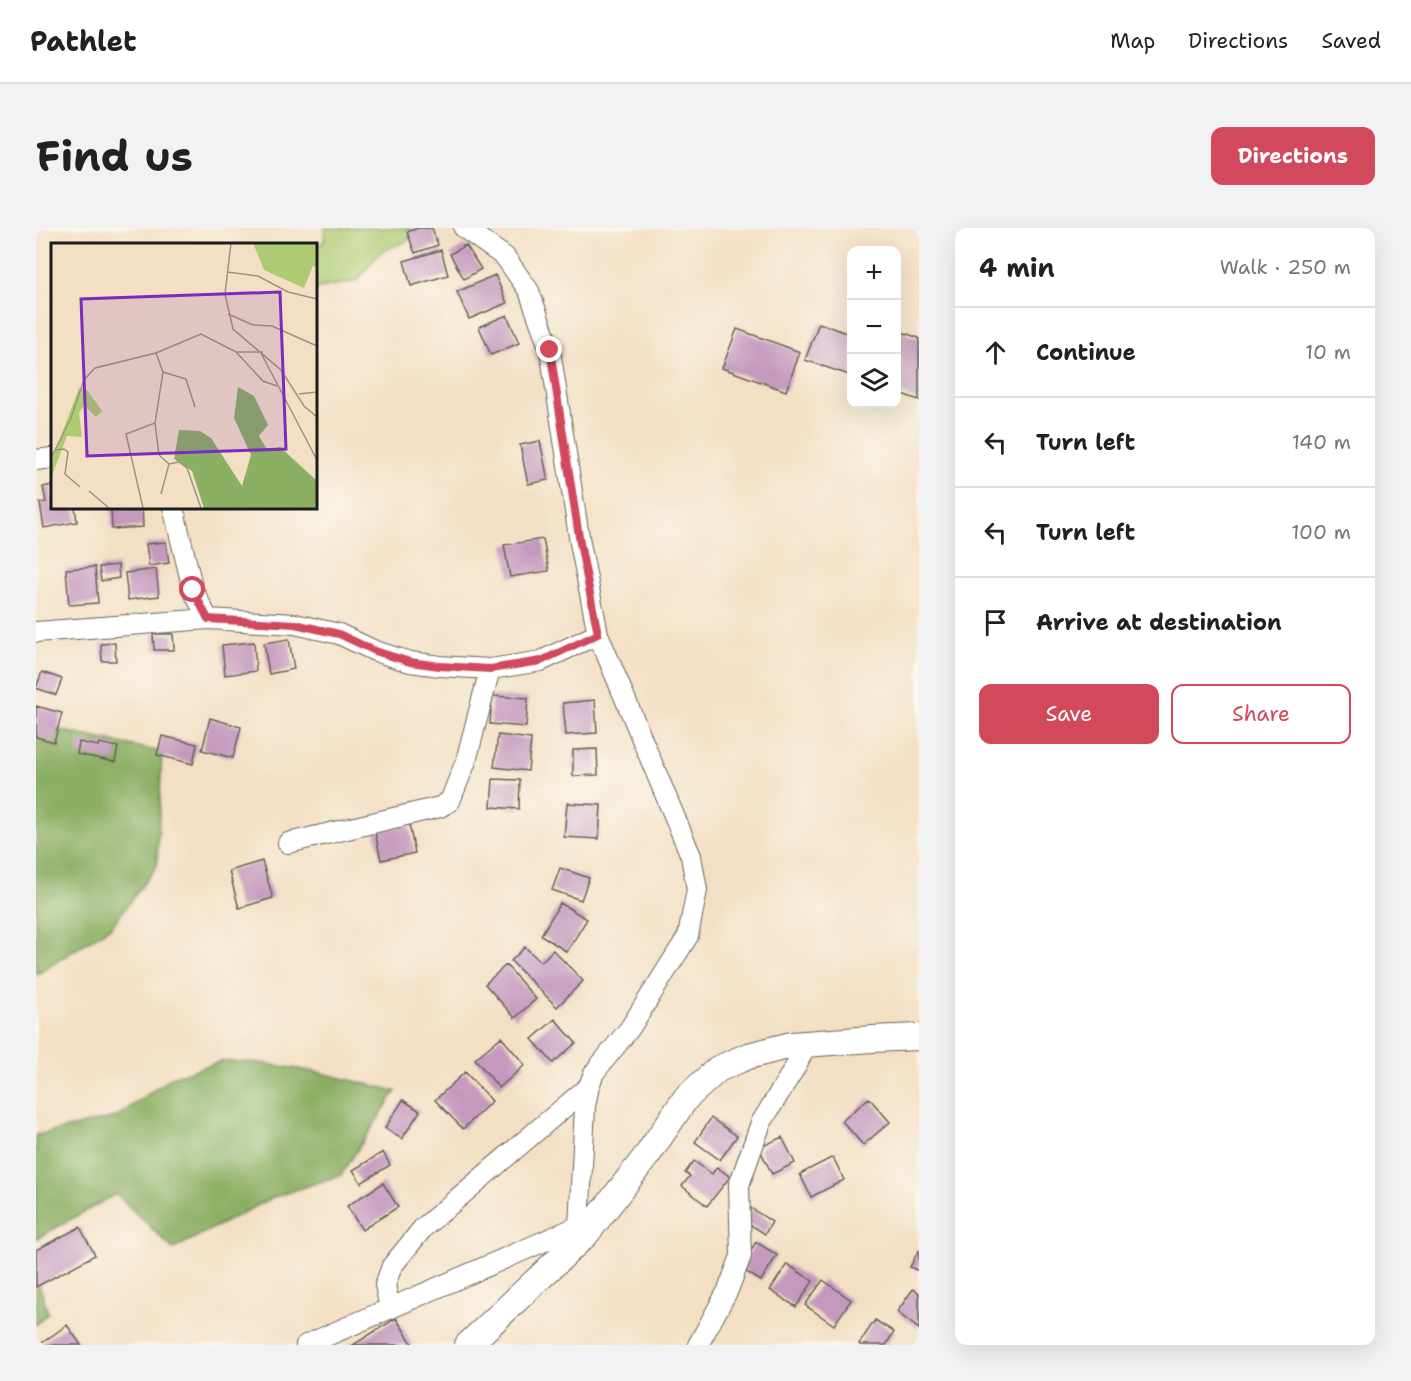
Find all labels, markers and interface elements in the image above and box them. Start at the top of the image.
text: Pathlet [30,22,137,60]
text: Map [1110,27,1155,55]
text: Directions [1188,27,1288,55]
text: Saved [1321,27,1381,55]
button: Directions [1211,127,1375,185]
text: Find us [36,128,193,184]
inset map [51,243,316,508]
map controls [847,246,901,408]
button: + [847,246,901,300]
text: 4 min [979,250,1055,285]
text: Walk · 250 m [1220,254,1351,280]
button: − [847,300,901,354]
route end [536,336,562,362]
icon: ahead [979,336,1012,369]
text: Continue [1036,338,1136,367]
text: 10 m [1305,339,1351,365]
button: layers [847,354,901,408]
icon: left [979,426,1012,459]
text: Turn left [1036,428,1135,457]
text: 140 m [1292,429,1351,455]
icon: left [979,516,1012,549]
text: Turn left [1036,518,1135,547]
text: 100 m [1291,519,1351,545]
route start [179,576,205,602]
icon: arrive [979,606,1012,639]
text: Arrive at destination [1036,608,1282,637]
button: Save [979,684,1159,744]
button: Share [1171,684,1351,744]

